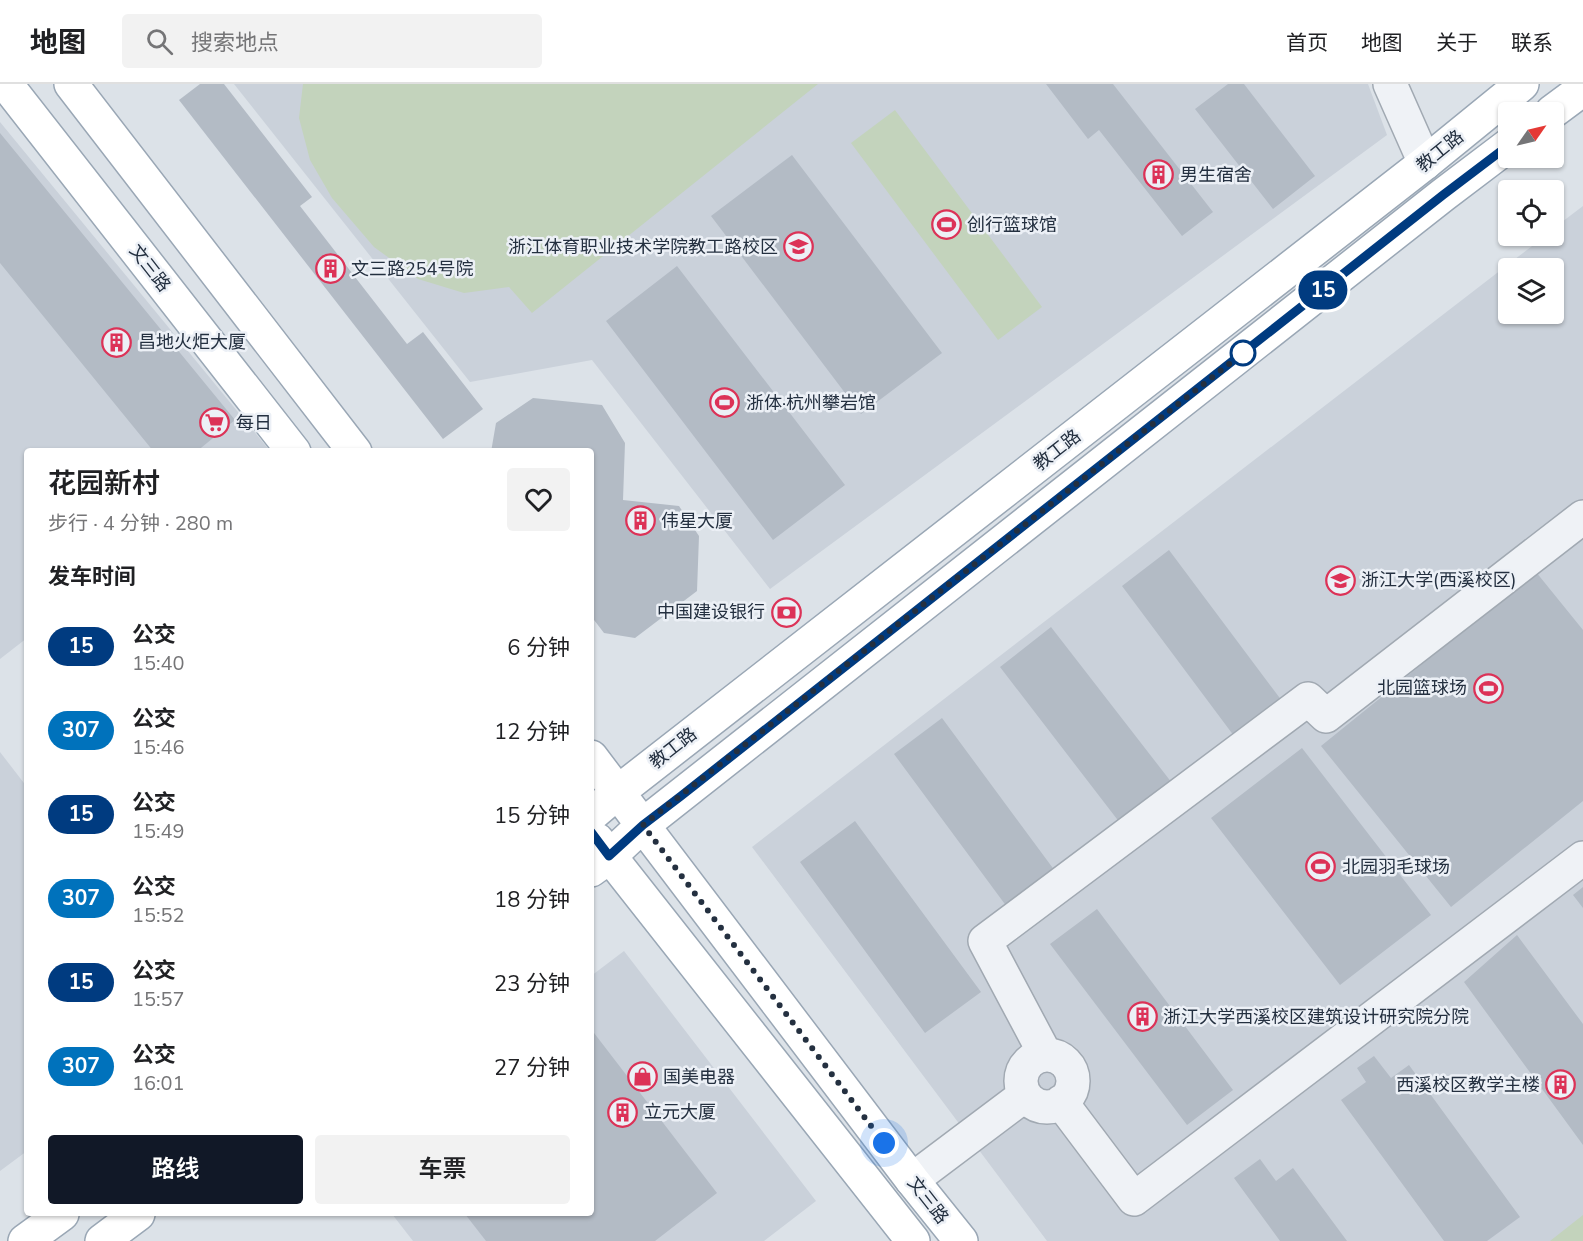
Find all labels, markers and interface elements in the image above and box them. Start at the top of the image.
search box [122,14,542,68]
text: 地图 [30,24,86,62]
icon: search [143,25,176,58]
text: 搜索地点 [191,28,279,58]
text: 首页 [1286,29,1328,57]
text: 地图 [1361,29,1403,57]
text: 关于 [1436,29,1478,57]
text: 联系 [1511,29,1553,57]
north arrow [1498,102,1564,168]
map controls [1498,102,1564,324]
street label: 教工路 [1411,125,1469,177]
building icon: 男生宿舍 [1143,159,1175,191]
place label: 男生宿舍 [1180,163,1252,187]
button: locate [1498,180,1564,246]
sports icon: 创行篮球馆 [930,209,962,241]
place label: 创行篮球馆 [967,213,1057,237]
school or university icon: 浙江体育职业技术学院教工路校区 [783,231,815,263]
place label: 浙江体育职业技术学院教工路校区 [508,235,778,259]
street label: 文三路 [124,239,176,297]
building icon: 文三路254号院 [314,253,346,285]
place label: 文三路254号院 [351,257,473,281]
button: layers [1498,258,1564,324]
line badge: 15 [1296,270,1350,310]
text: 15 [1310,276,1336,304]
building icon: 昌地火炬大厦 [101,326,133,358]
place label: 昌地火炬大厦 [138,330,246,354]
unlabelled marker [1230,340,1256,366]
sports icon: 浙体·杭州攀岩馆 [709,387,741,419]
place label: 浙体·杭州攀岩馆 [746,391,876,415]
supermarket icon: 每日 [199,407,231,439]
place label: 每日 [236,411,272,435]
street label: 教工路 [1028,424,1086,476]
text: 花园新村 [48,465,160,503]
button: heart [507,468,570,531]
building icon: 伟星大厦 [624,505,656,537]
place label: 伟星大厦 [661,509,733,533]
text: 步行 · 4 分钟 · 280 m [48,510,233,537]
text: 发车时间 [48,562,136,592]
school or university icon: 浙江大学(西溪校区) [1324,564,1356,596]
place label: 浙江大学(西溪校区) [1361,568,1516,592]
bank icon: 中国建设银行 [770,596,802,628]
place label: 中国建设银行 [657,600,765,624]
text: 公交 [132,620,176,650]
text: 15 [68,632,94,660]
text: 6 分钟 [507,633,570,663]
text: 15:40 [132,650,185,677]
sports icon: 北园篮球场 [1472,672,1504,704]
place label: 北园篮球场 [1377,676,1467,700]
text: 公交 [132,704,176,734]
text: 307 [62,716,100,744]
text: 12 分钟 [494,717,570,747]
street label: 教工路 [644,722,702,774]
text: 15:46 [132,734,185,761]
text: 公交 [132,788,176,818]
text: 15 [68,800,94,828]
text: 15 分钟 [494,801,570,831]
text: 15:49 [132,818,185,845]
sports icon: 北园羽毛球场 [1305,851,1337,883]
place label: 北园羽毛球场 [1342,855,1450,879]
text: 公交 [132,872,176,902]
text: 307 [62,884,100,912]
text: 18 分钟 [494,885,570,915]
text: 15:52 [132,902,185,929]
text: 公交 [132,956,176,986]
text: 15 [68,968,94,996]
text: 23 分钟 [494,969,570,999]
text: 15:57 [132,986,185,1013]
building icon: 浙江大学西溪校区建筑设计研究院分院 [1126,1001,1158,1033]
place label: 浙江大学西溪校区建筑设计研究院分院 [1163,1005,1469,1029]
text: 公交 [132,1040,176,1070]
text: 307 [62,1052,100,1080]
text: 27 分钟 [494,1053,570,1083]
shop icon: 国美电器 [626,1061,658,1093]
place label: 国美电器 [663,1065,735,1089]
building icon: 西溪校区教学主楼 [1545,1069,1577,1101]
text: 16:01 [132,1070,185,1097]
place label: 西溪校区教学主楼 [1396,1073,1540,1097]
building icon: 立元大厦 [607,1096,639,1128]
place label: 立元大厦 [644,1100,716,1124]
your location [869,1128,899,1158]
button: 路线 [48,1135,303,1204]
button: 车票 [315,1135,570,1204]
street label: 文三路 [902,1171,954,1229]

